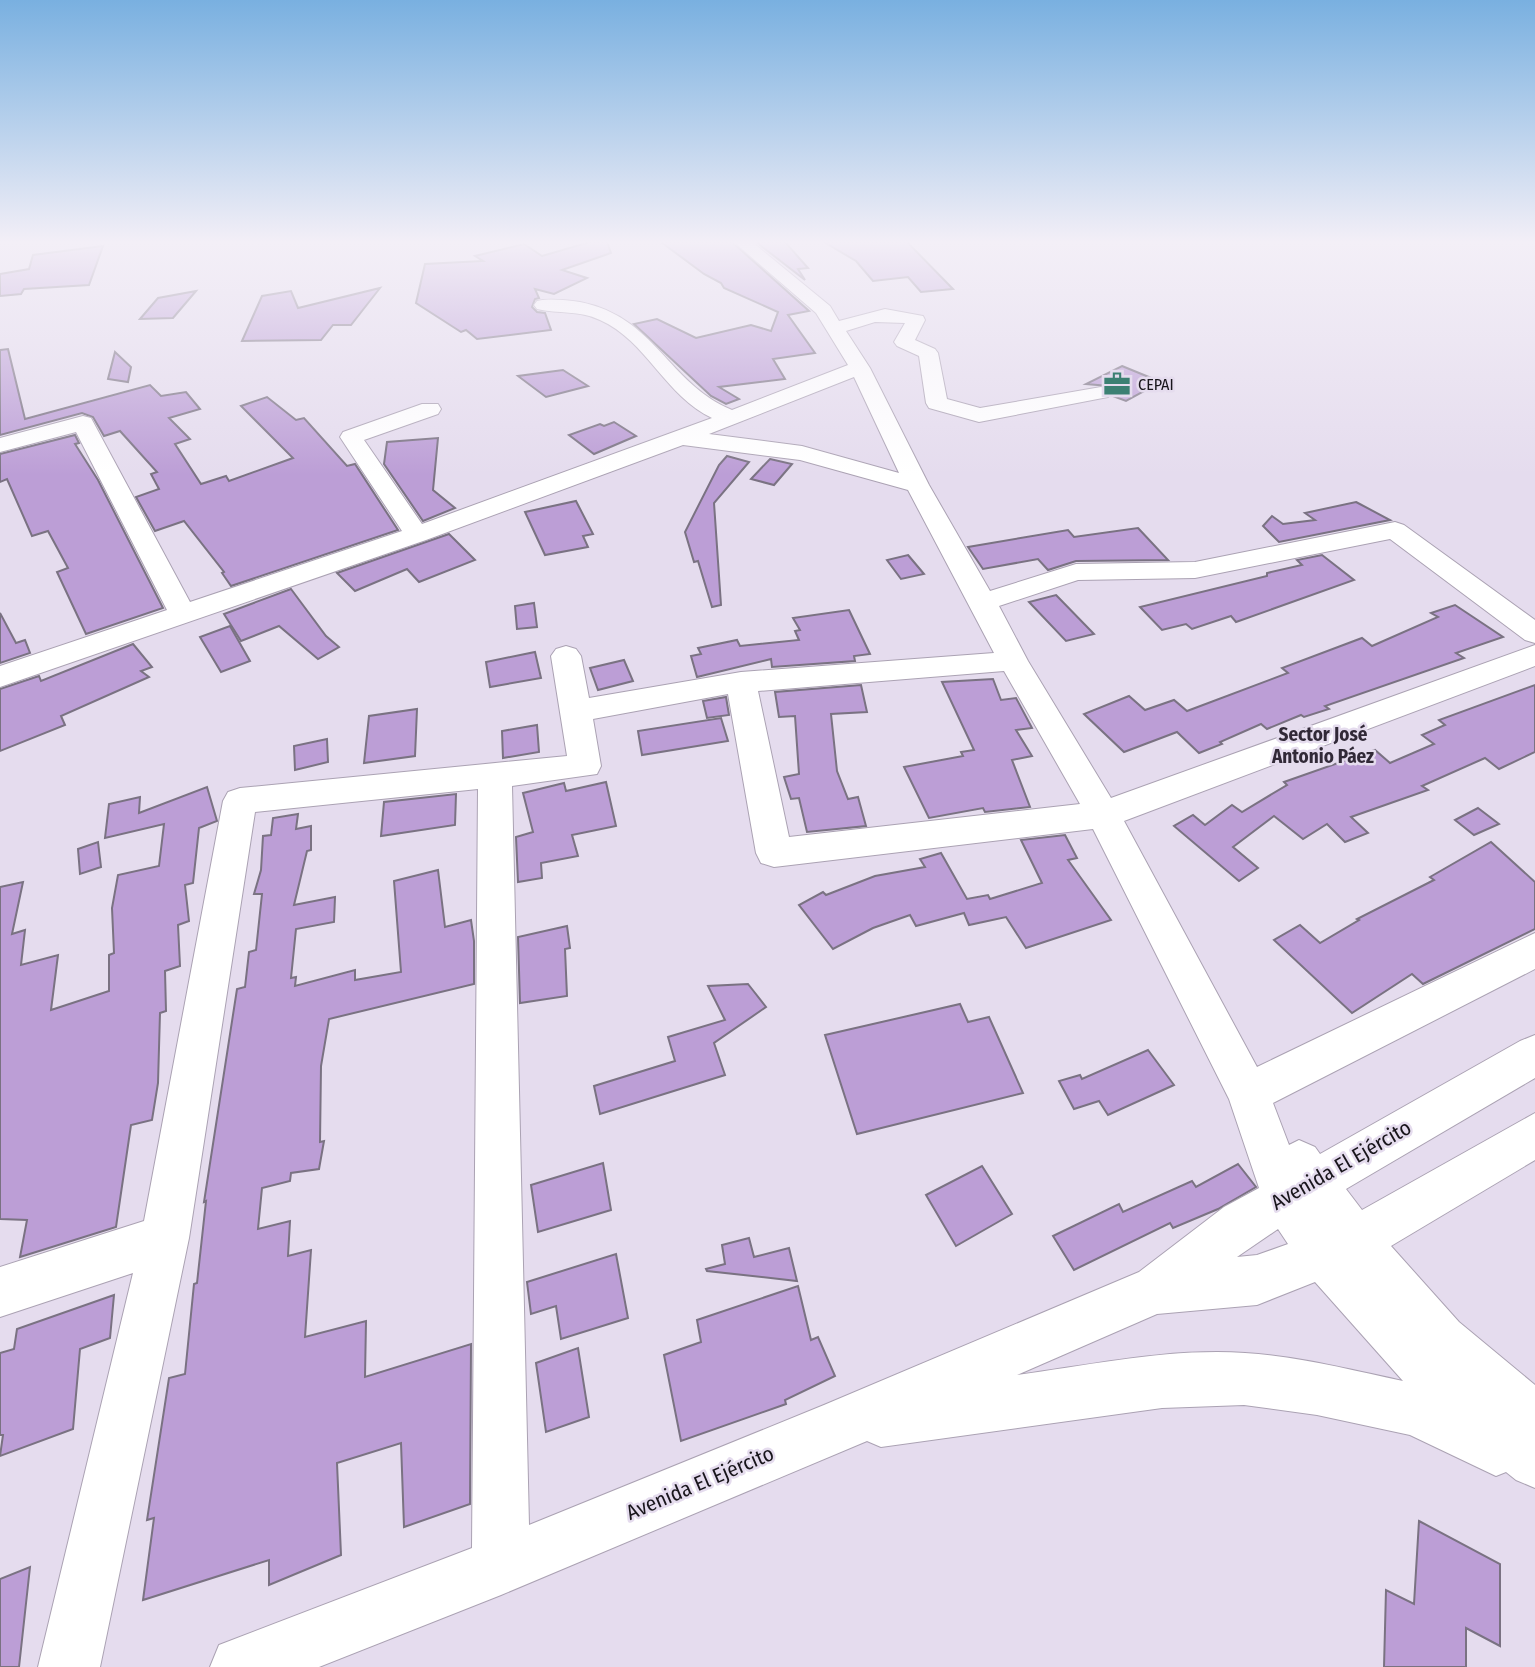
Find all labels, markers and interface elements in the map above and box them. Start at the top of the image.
office icon: CEPAI [1102,369,1132,399]
place label: CEPAI [1138,375,1174,394]
district label: Sector José Antonio Páez [1271,723,1374,768]
street label: Avenida El Ejército [1266,1114,1416,1216]
street label: Avenida El Ejército [622,1440,778,1526]

